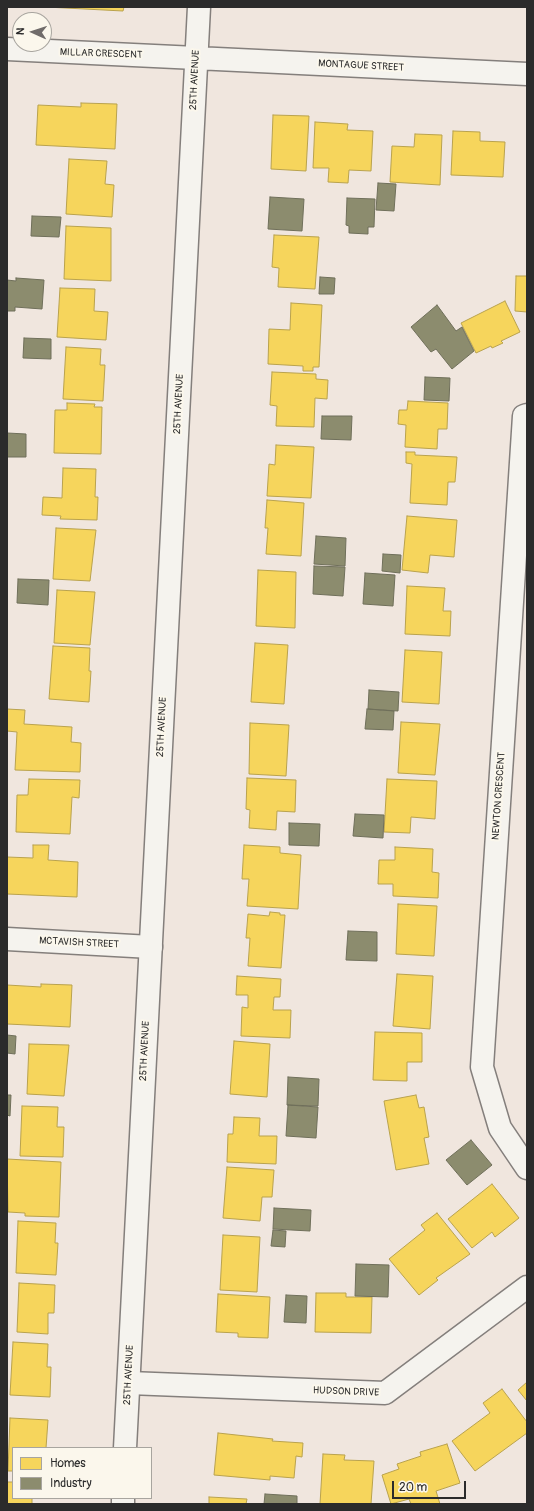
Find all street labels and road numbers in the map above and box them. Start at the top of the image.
street label: MILLAR CRESCENT [60,47,142,61]
street label: 25TH AVENUE [187,50,203,110]
street label: MONTAGUE STREET [318,58,404,74]
street label: 25TH AVENUE [171,374,187,434]
street label: 25TH AVENUE [154,697,170,757]
street label: NEWTON CRESCENT [490,752,508,840]
street label: MCTAVISH STREET [39,935,119,951]
street label: 25TH AVENUE [137,1021,153,1081]
street label: 25TH AVENUE [121,1345,137,1405]
street label: HUDSON DRIVE [313,1385,379,1399]

